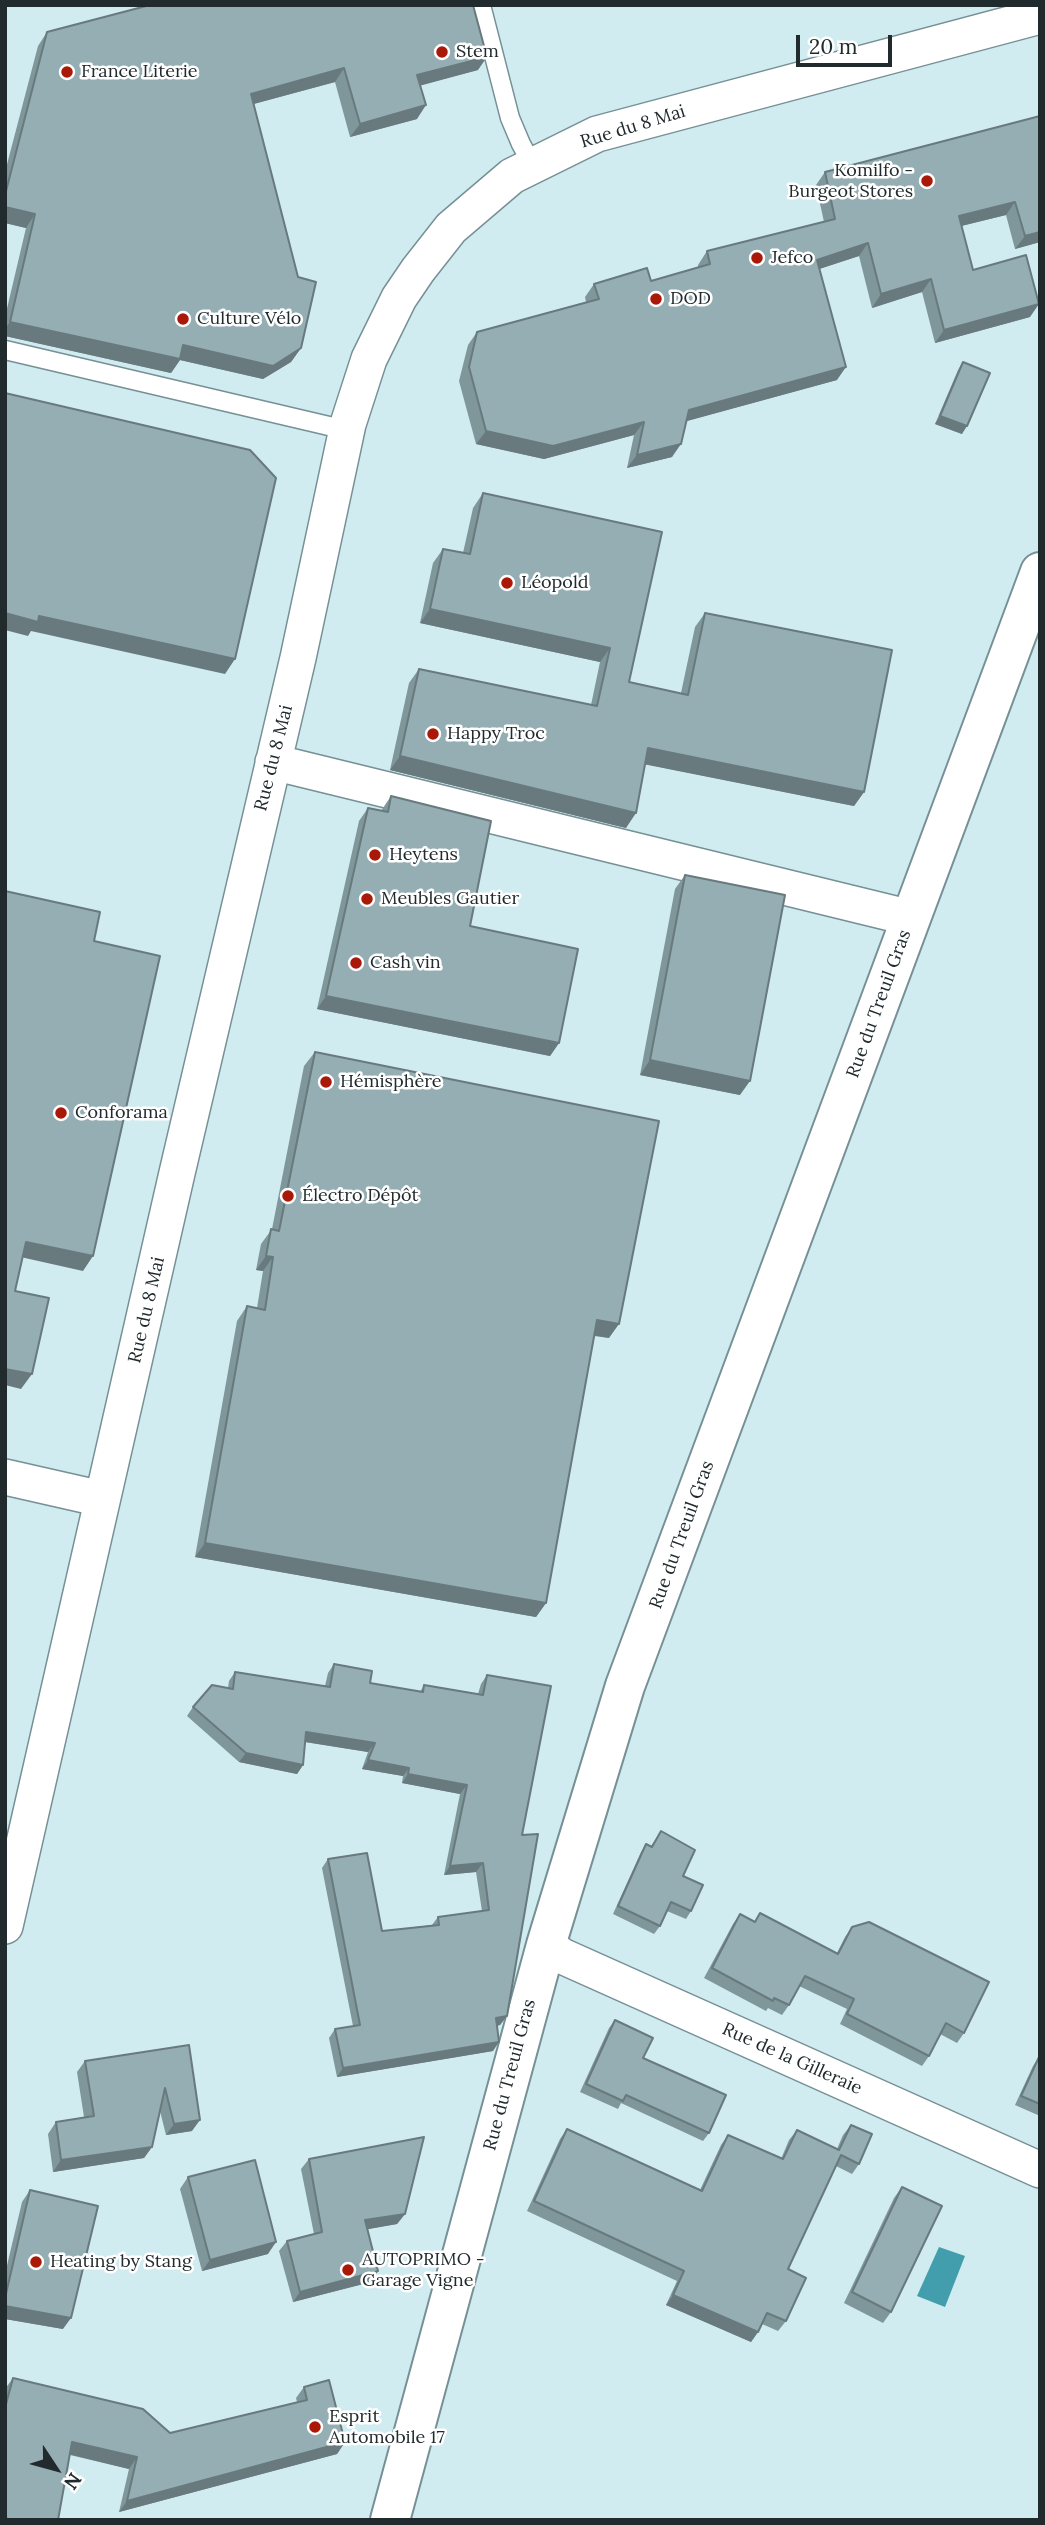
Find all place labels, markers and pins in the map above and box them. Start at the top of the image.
place label: Stem [456,41,499,63]
marker: Stem [434,44,450,60]
place label: France Literie [81,61,198,83]
marker: France Literie [59,64,75,80]
place label: Komilfo - Burgeot Stores [788,160,913,202]
marker: Komilfo - Burgeot Stores [919,173,935,189]
place label: Jefco [771,247,813,269]
marker: Jefco [749,250,765,266]
place label: DOD [670,288,711,310]
marker: DOD [648,291,664,307]
place label: Culture Vélo [197,308,301,330]
marker: Culture Vélo [175,311,191,327]
place label: Léopold [521,572,589,594]
marker: Léopold [499,575,515,591]
place label: Happy Troc [447,723,545,745]
marker: Happy Troc [425,726,441,742]
place label: Heytens [389,844,458,866]
marker: Heytens [367,847,383,863]
place label: Meubles Gautier [381,888,519,910]
marker: Meubles Gautier [359,891,375,907]
place label: Cash vin [370,952,441,974]
marker: Cash vin [348,955,364,971]
place label: Hémisphère [340,1071,442,1093]
marker: Hémisphère [318,1074,334,1090]
place label: Conforama [75,1102,168,1124]
marker: Conforama [53,1105,69,1121]
place label: Électro Dépôt [302,1185,419,1207]
marker: Électro Dépôt [280,1188,296,1204]
place label: AUTOPRIMO - Garage Vigne [362,2249,485,2292]
place label: Heating by Stang [50,2251,192,2273]
marker: Heating by Stang [28,2254,44,2270]
marker: AUTOPRIMO - Garage Vigne [340,2262,356,2278]
place label: Esprit Automobile 17 [329,2406,445,2448]
marker: Esprit Automobile 17 [307,2419,323,2435]

